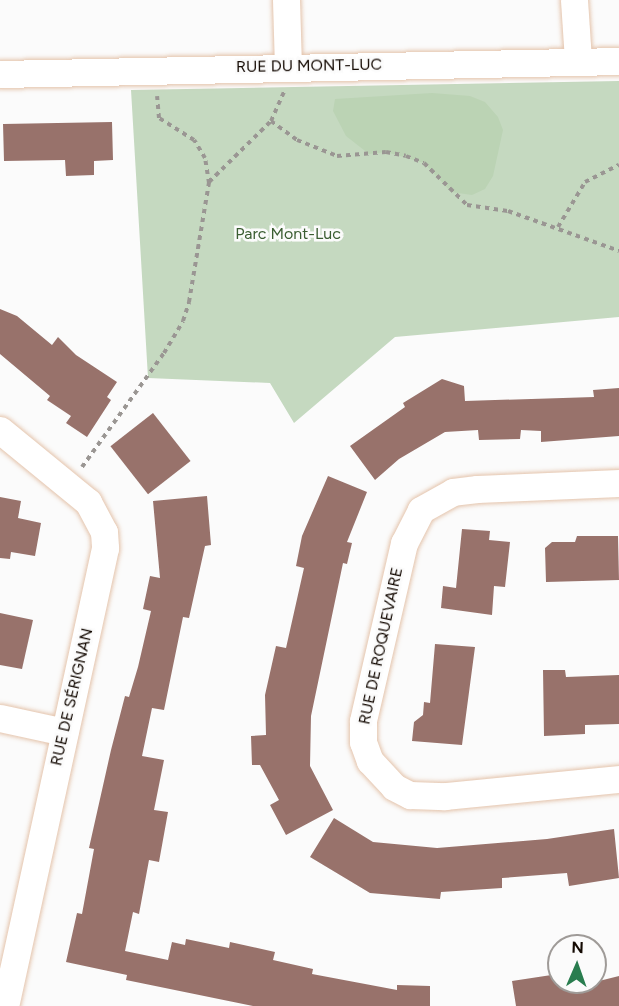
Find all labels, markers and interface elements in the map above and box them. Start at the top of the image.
street label: RUE DU MONT-LUC [236,55,382,77]
park label: Parc Mont-Luc [235,224,341,244]
street label: RUE DE ROQUEVAIRE [355,566,407,726]
street label: RUE DE SÉRIGNAN [47,626,97,768]
north arrow [547,934,607,994]
text: N [571,938,584,957]

